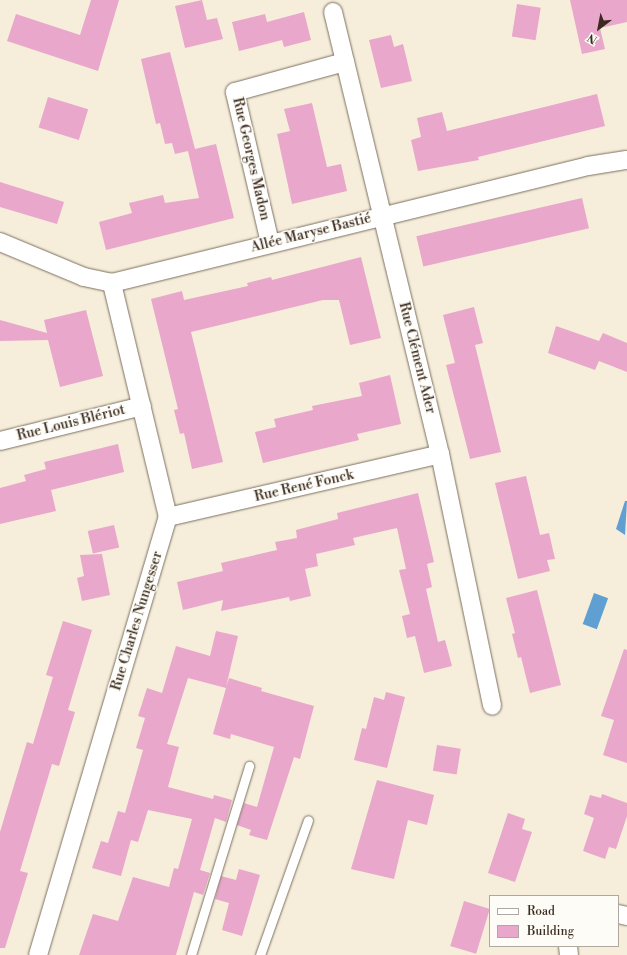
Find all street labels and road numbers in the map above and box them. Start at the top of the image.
street label: Rue Georges Madon [229,96,273,222]
street label: Allée Maryse Bastié [249,210,373,256]
street label: Rue Clément Ader [395,300,439,416]
street label: Rue Louis Blériot [15,401,127,445]
street label: Rue René Fonck [253,466,355,506]
street label: Rue Charles Nungesser [108,549,166,693]

